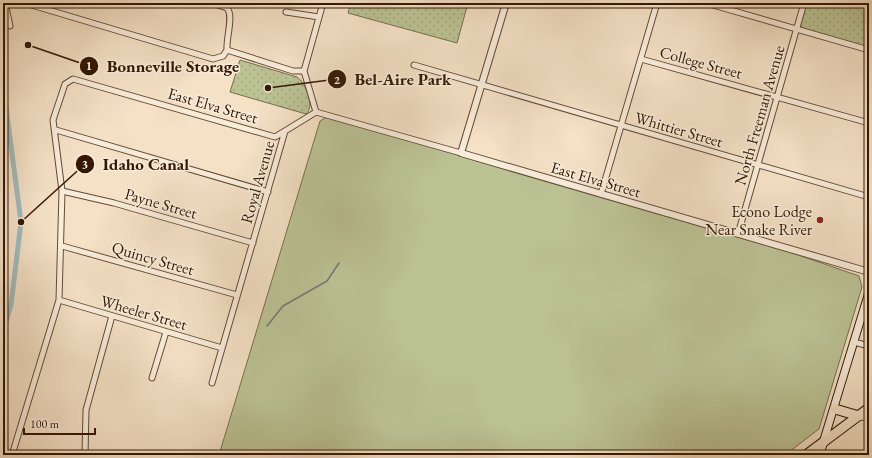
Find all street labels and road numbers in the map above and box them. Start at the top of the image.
street label: College Street [657,41,744,84]
street label: North Freeman Avenue [729,43,790,188]
street label: East Elva Street [165,83,260,128]
street label: Whittier Street [632,107,725,152]
street label: Royal Avenue [236,138,279,226]
street label: East Elva Street [548,157,643,202]
street label: Payne Street [122,183,199,224]
street label: Quincy Street [109,237,196,280]
street label: Wheeler Street [98,290,190,335]

